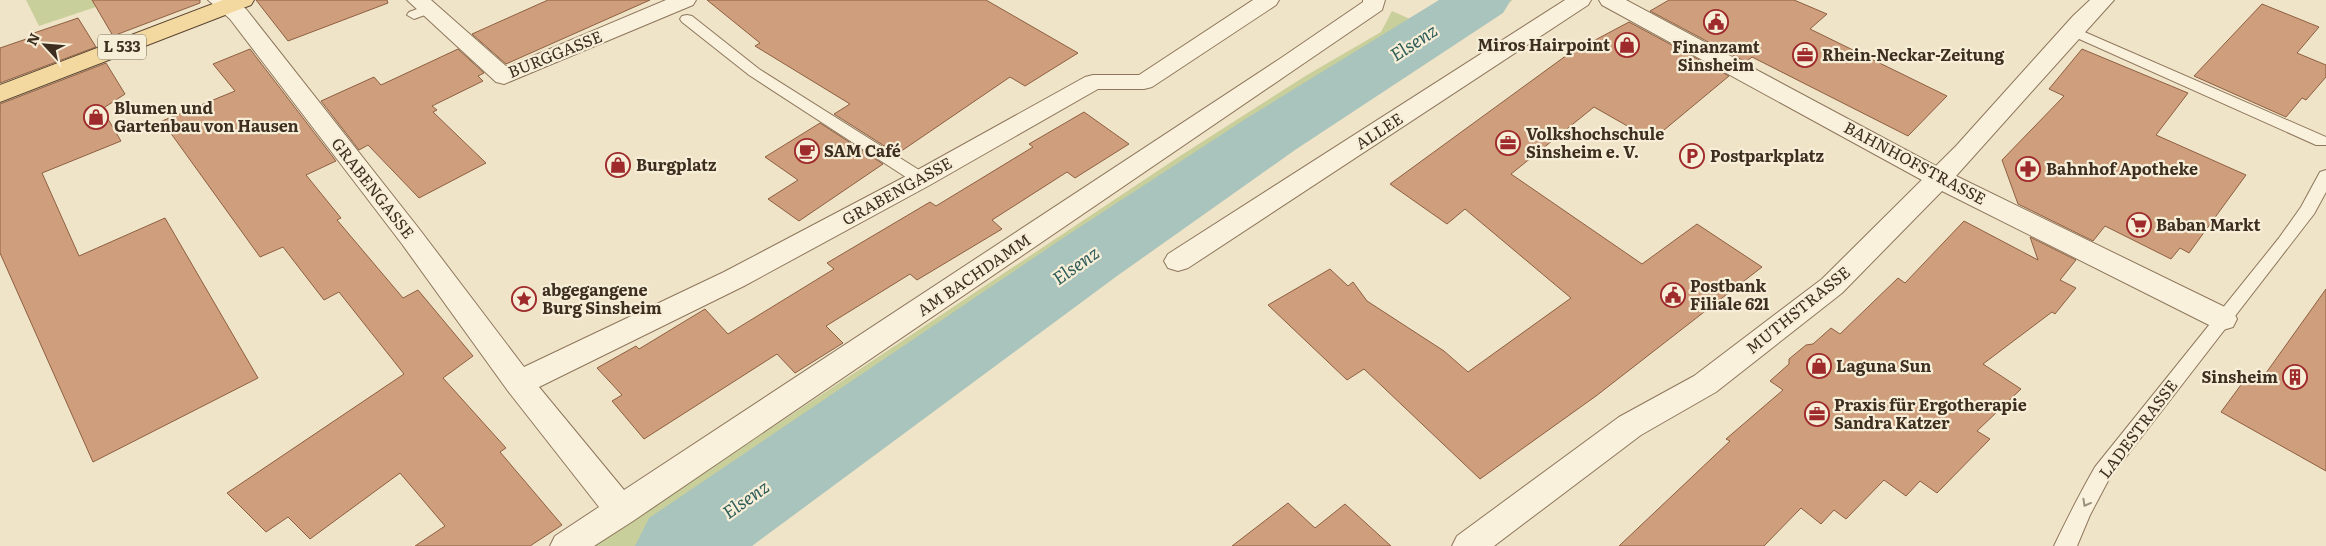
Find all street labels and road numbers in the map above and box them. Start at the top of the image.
street label: BURGGASSE [504,23,605,83]
road number: L 533 [98,34,146,60]
street label: ALLEE [1350,106,1407,155]
street label: BAHNHOFSTRASSE [1840,114,1991,210]
street label: GRABENGASSE [327,132,421,243]
street label: GRABENGASSE [837,150,956,230]
street label: AM BACHDAMM [912,227,1035,321]
street label: MUTHSTRASSE [1740,260,1855,359]
street label: LADESTRASSE [2092,374,2182,483]

